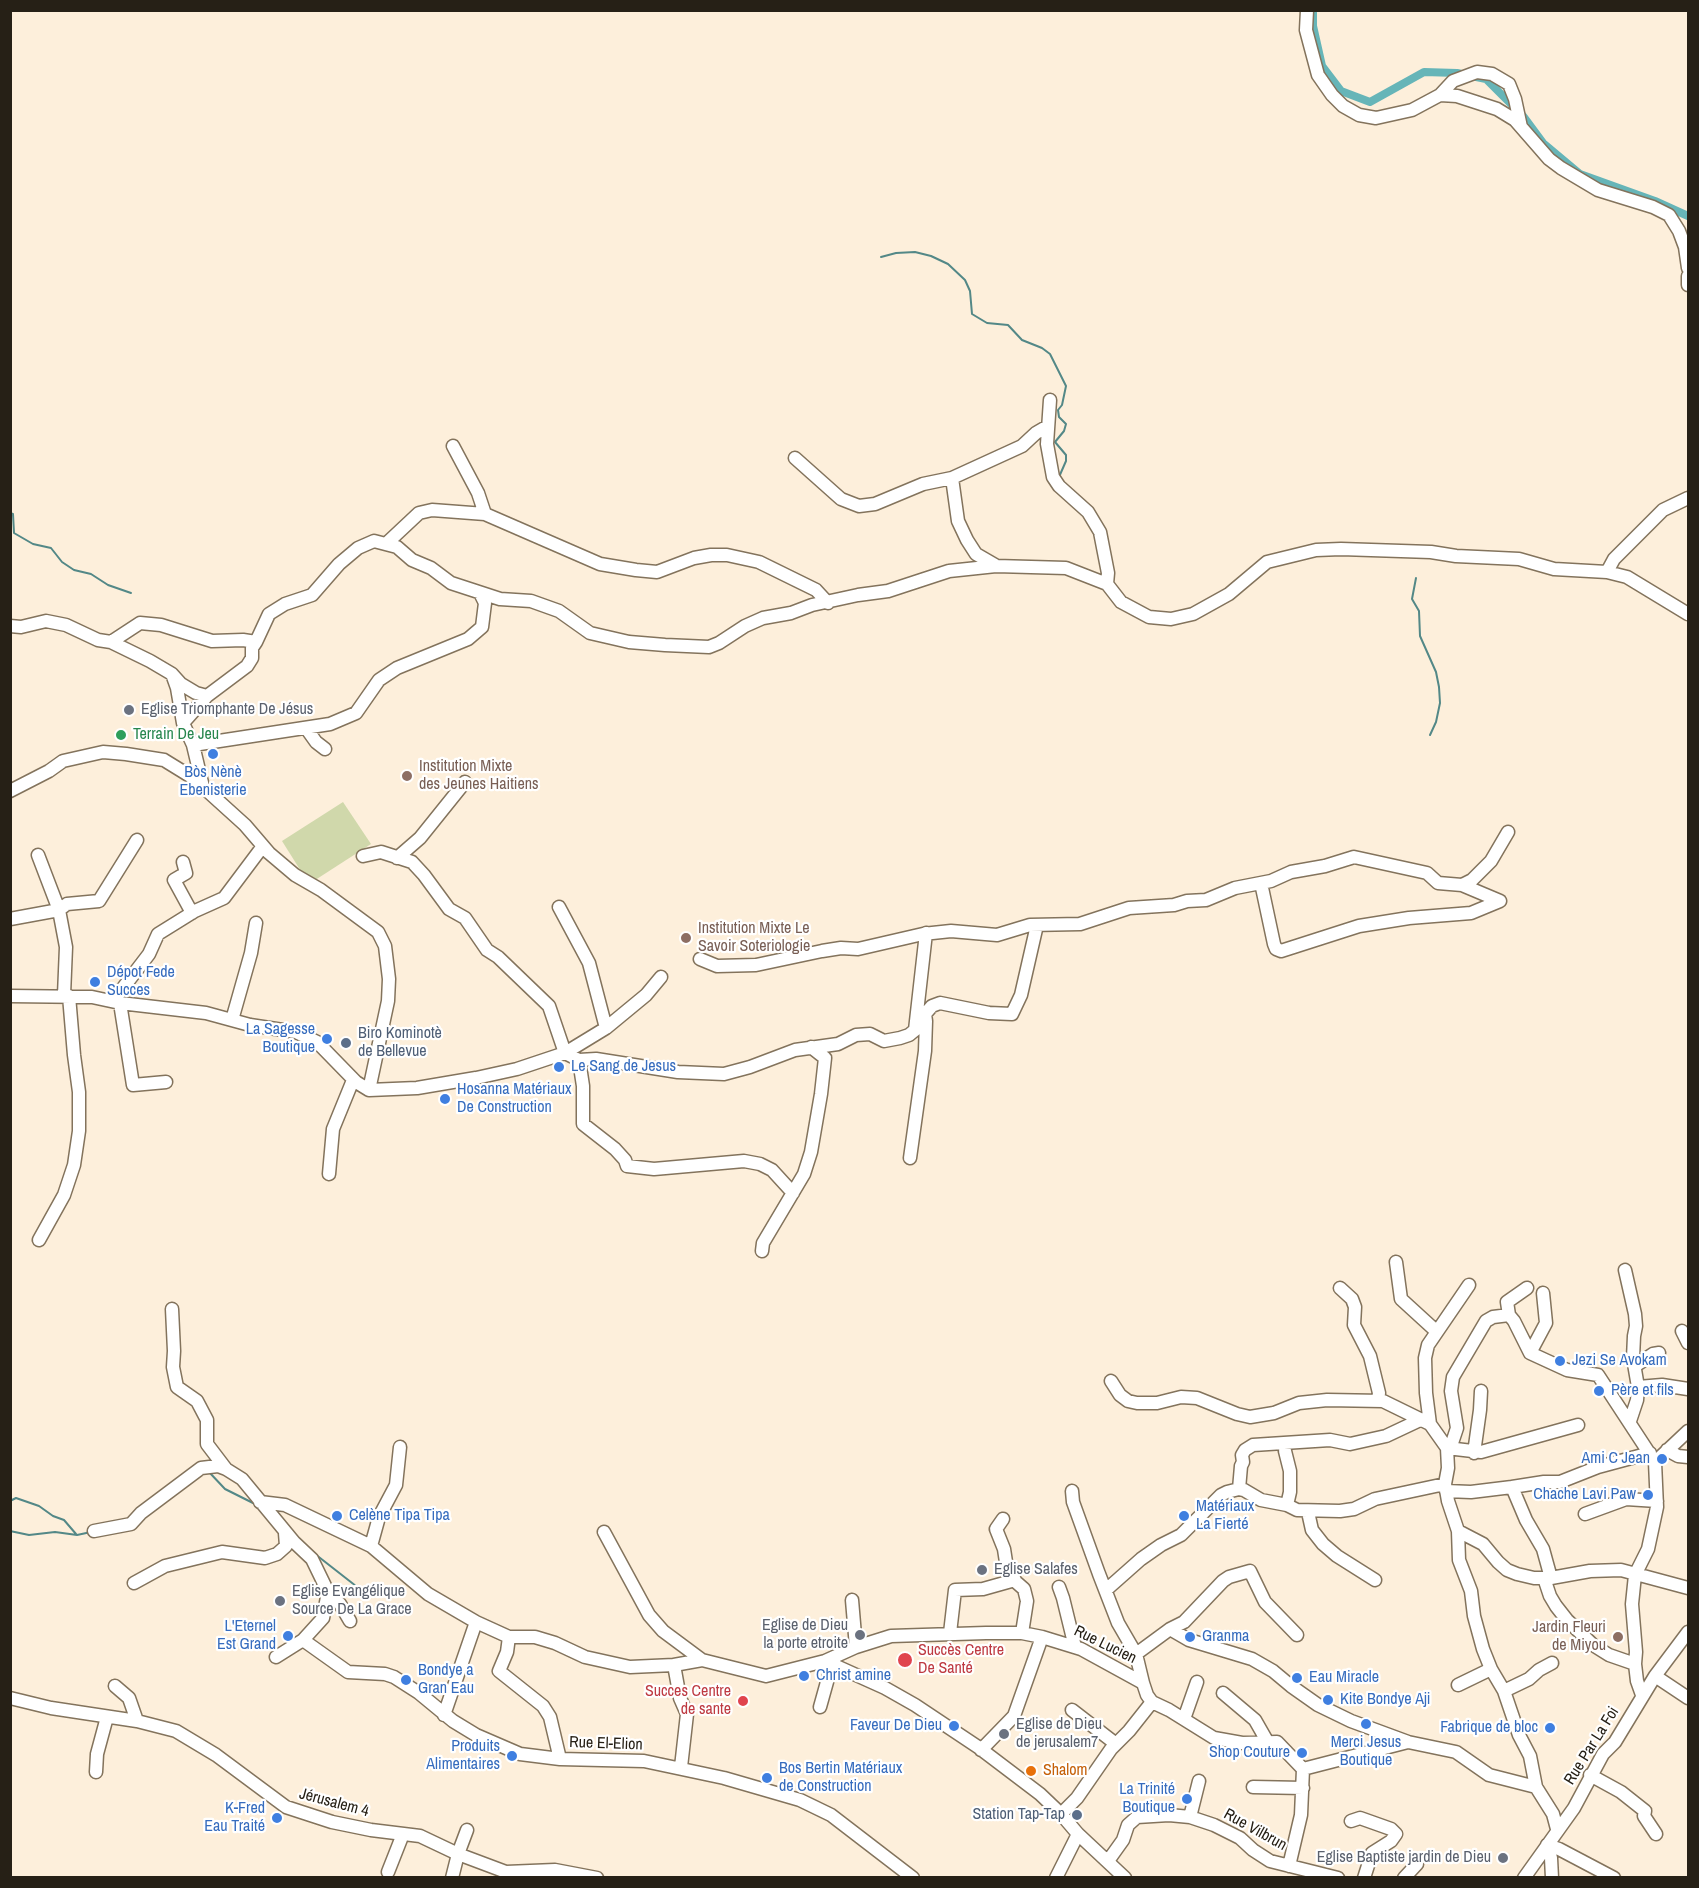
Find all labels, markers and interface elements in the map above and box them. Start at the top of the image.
place label: Eglise Triomphante De Jésus [141,700,313,720]
marker: Eglise Triomphante De Jésus [122,703,136,717]
place label: Terrain De Jeu [133,725,219,745]
marker: Terrain De Jeu [114,728,128,742]
marker: Bòs Nènè Ebenisterie [206,747,220,761]
place label: Institution Mixte des Jeunes Haitiens [419,757,539,795]
place label: Bòs Nènè Ebenisterie [179,763,247,801]
marker: Institution Mixte des Jeunes Haitiens [400,769,414,783]
place label: Institution Mixte Le Savoir Soteriologie [698,919,810,957]
marker: Institution Mixte Le Savoir Soteriologie [679,931,693,945]
place label: Dépot Fede Succes [107,963,175,1001]
marker: Dépot Fede Succes [88,975,102,989]
place label: La Sagesse Boutique [246,1020,315,1058]
place label: Biro Kominotè de Bellevue [358,1024,442,1062]
marker: La Sagesse Boutique [320,1032,334,1046]
marker: Biro Kominotè de Bellevue [339,1036,353,1050]
place label: Le Sang de Jesus [571,1057,676,1077]
marker: Le Sang de Jesus [552,1060,566,1074]
place label: Hosanna Matériaux De Construction [457,1080,571,1118]
marker: Hosanna Matériaux De Construction [438,1092,452,1106]
place label: Jezi Se Avokam [1572,1351,1667,1371]
marker: Jezi Se Avokam [1553,1354,1567,1368]
place label: Père et fils [1611,1381,1674,1401]
marker: Père et fils [1592,1384,1606,1398]
place label: Ami C Jean [1581,1449,1650,1469]
marker: Ami C Jean [1655,1452,1669,1466]
place label: Chache Lavi Paw [1533,1485,1636,1505]
marker: Chache Lavi Paw [1641,1488,1655,1502]
place label: Matériaux La Fierté [1196,1497,1254,1535]
place label: Celène Tipa Tipa [349,1506,450,1526]
marker: Celène Tipa Tipa [330,1509,344,1523]
marker: Matériaux La Fierté [1177,1509,1191,1523]
place label: Eglise Salafes [994,1560,1078,1580]
marker: Eglise Salafes [975,1563,989,1577]
place label: Eglise Evangélique Source De La Grace [292,1582,412,1620]
marker: Eglise Evangélique Source De La Grace [273,1594,287,1608]
place label: Eglise de Dieu la porte etroite [762,1616,848,1654]
place label: L'Eternel Est Grand [217,1617,276,1655]
place label: Jardin Fleuri de Miyou [1532,1618,1606,1656]
street label: Rue Lucien [1071,1622,1139,1668]
place label: Granma [1202,1627,1249,1647]
marker: Eglise de Dieu la porte etroite [853,1628,867,1642]
marker: L'Eternel Est Grand [281,1629,295,1643]
marker: Granma [1183,1630,1197,1644]
marker: Jardin Fleuri de Miyou [1611,1630,1625,1644]
place label: Succès Centre De Santé [918,1641,1004,1679]
marker: Succès Centre De Santé [896,1651,914,1669]
place label: Bondye a Gran Eau [418,1661,474,1699]
place label: Christ amine [816,1666,891,1686]
place label: Eau Miracle [1309,1668,1379,1688]
marker: Christ amine [797,1669,811,1683]
marker: Eau Miracle [1290,1671,1304,1685]
marker: Bondye a Gran Eau [399,1673,413,1687]
place label: Succes Centre de sante [645,1682,731,1720]
place label: Kite Bondye Aji [1340,1690,1430,1710]
marker: Kite Bondye Aji [1321,1693,1335,1707]
marker: Succes Centre de sante [736,1694,750,1708]
street label: Rue Par La Foi [1560,1703,1624,1789]
place label: Eglise de Dieu de jerusalem7 [1016,1715,1102,1753]
place label: Faveur De Dieu [850,1716,942,1736]
marker: Merci Jesus Boutique [1359,1717,1373,1731]
place label: Fabrique de bloc [1440,1718,1538,1738]
marker: Faveur De Dieu [947,1719,961,1733]
marker: Fabrique de bloc [1543,1721,1557,1735]
marker: Eglise de Dieu de jerusalem7 [997,1727,1011,1741]
street label: Rue El-Elion [569,1733,643,1755]
place label: Merci Jesus Boutique [1331,1733,1401,1771]
place label: Produits Alimentaires [426,1737,500,1775]
place label: Shop Couture [1209,1743,1290,1763]
marker: Shop Couture [1295,1746,1309,1760]
marker: Produits Alimentaires [505,1749,519,1763]
place label: Bos Bertin Matériaux de Construction [779,1759,902,1797]
place label: Shalom [1043,1761,1087,1781]
marker: Shalom [1024,1764,1038,1778]
marker: Bos Bertin Matériaux de Construction [760,1771,774,1785]
place label: La Trinité Boutique [1119,1780,1175,1818]
street label: Jérusalem 4 [297,1784,371,1822]
marker: La Trinité Boutique [1180,1792,1194,1806]
place label: K-Fred Eau Traité [204,1799,265,1837]
place label: Station Tap-Tap [973,1805,1065,1825]
street label: Rue Vilbrun [1220,1805,1290,1855]
marker: Station Tap-Tap [1070,1808,1084,1822]
marker: K-Fred Eau Traité [270,1811,284,1825]
place label: Eglise Baptiste jardin de Dieu [1317,1848,1491,1868]
marker: Eglise Baptiste jardin de Dieu [1496,1851,1510,1865]

